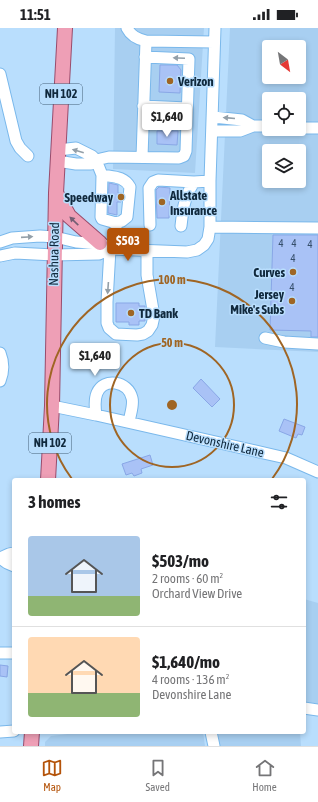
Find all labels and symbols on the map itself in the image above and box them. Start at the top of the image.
north arrow [262,40,306,84]
one-way arrow [172,55,185,61]
place label: Verizon [177,74,214,89]
marker: Verizon [165,76,175,86]
road number: NH 102 [40,84,82,104]
pin: $1,640 [134,104,200,138]
one-way arrow [223,115,235,122]
one-way arrow [72,148,84,154]
place label: Allstate Insurance [169,188,217,218]
place label: Speedway [65,190,114,205]
marker: Speedway [116,192,126,202]
marker: Allstate Insurance [157,197,167,207]
one-way arrow [69,216,79,226]
street label: Nashua Road [46,222,62,286]
pin: $503 [104,228,152,262]
one-way arrow [21,234,33,241]
house number: 4 [278,237,284,249]
house number: 4 [291,237,297,249]
house number: 4 [307,238,313,250]
house number: 4 [290,252,296,264]
place label: Curves [253,265,285,280]
marker: Curves [288,267,298,277]
text: 100 m [158,273,186,287]
house number: 4 [289,281,295,293]
one-way arrow [104,282,111,294]
place label: Jersey Mike's Subs [230,287,285,317]
marker: Jersey Mike's Subs [287,296,297,306]
place label: TD Bank [139,306,178,321]
marker: TD Bank [126,308,136,318]
text: 50 m [161,336,183,350]
pin: $1,640 [62,343,128,377]
centre of rings [165,398,179,412]
street label: Devonshire Lane [185,428,265,460]
road number: NH 102 [29,433,71,453]

